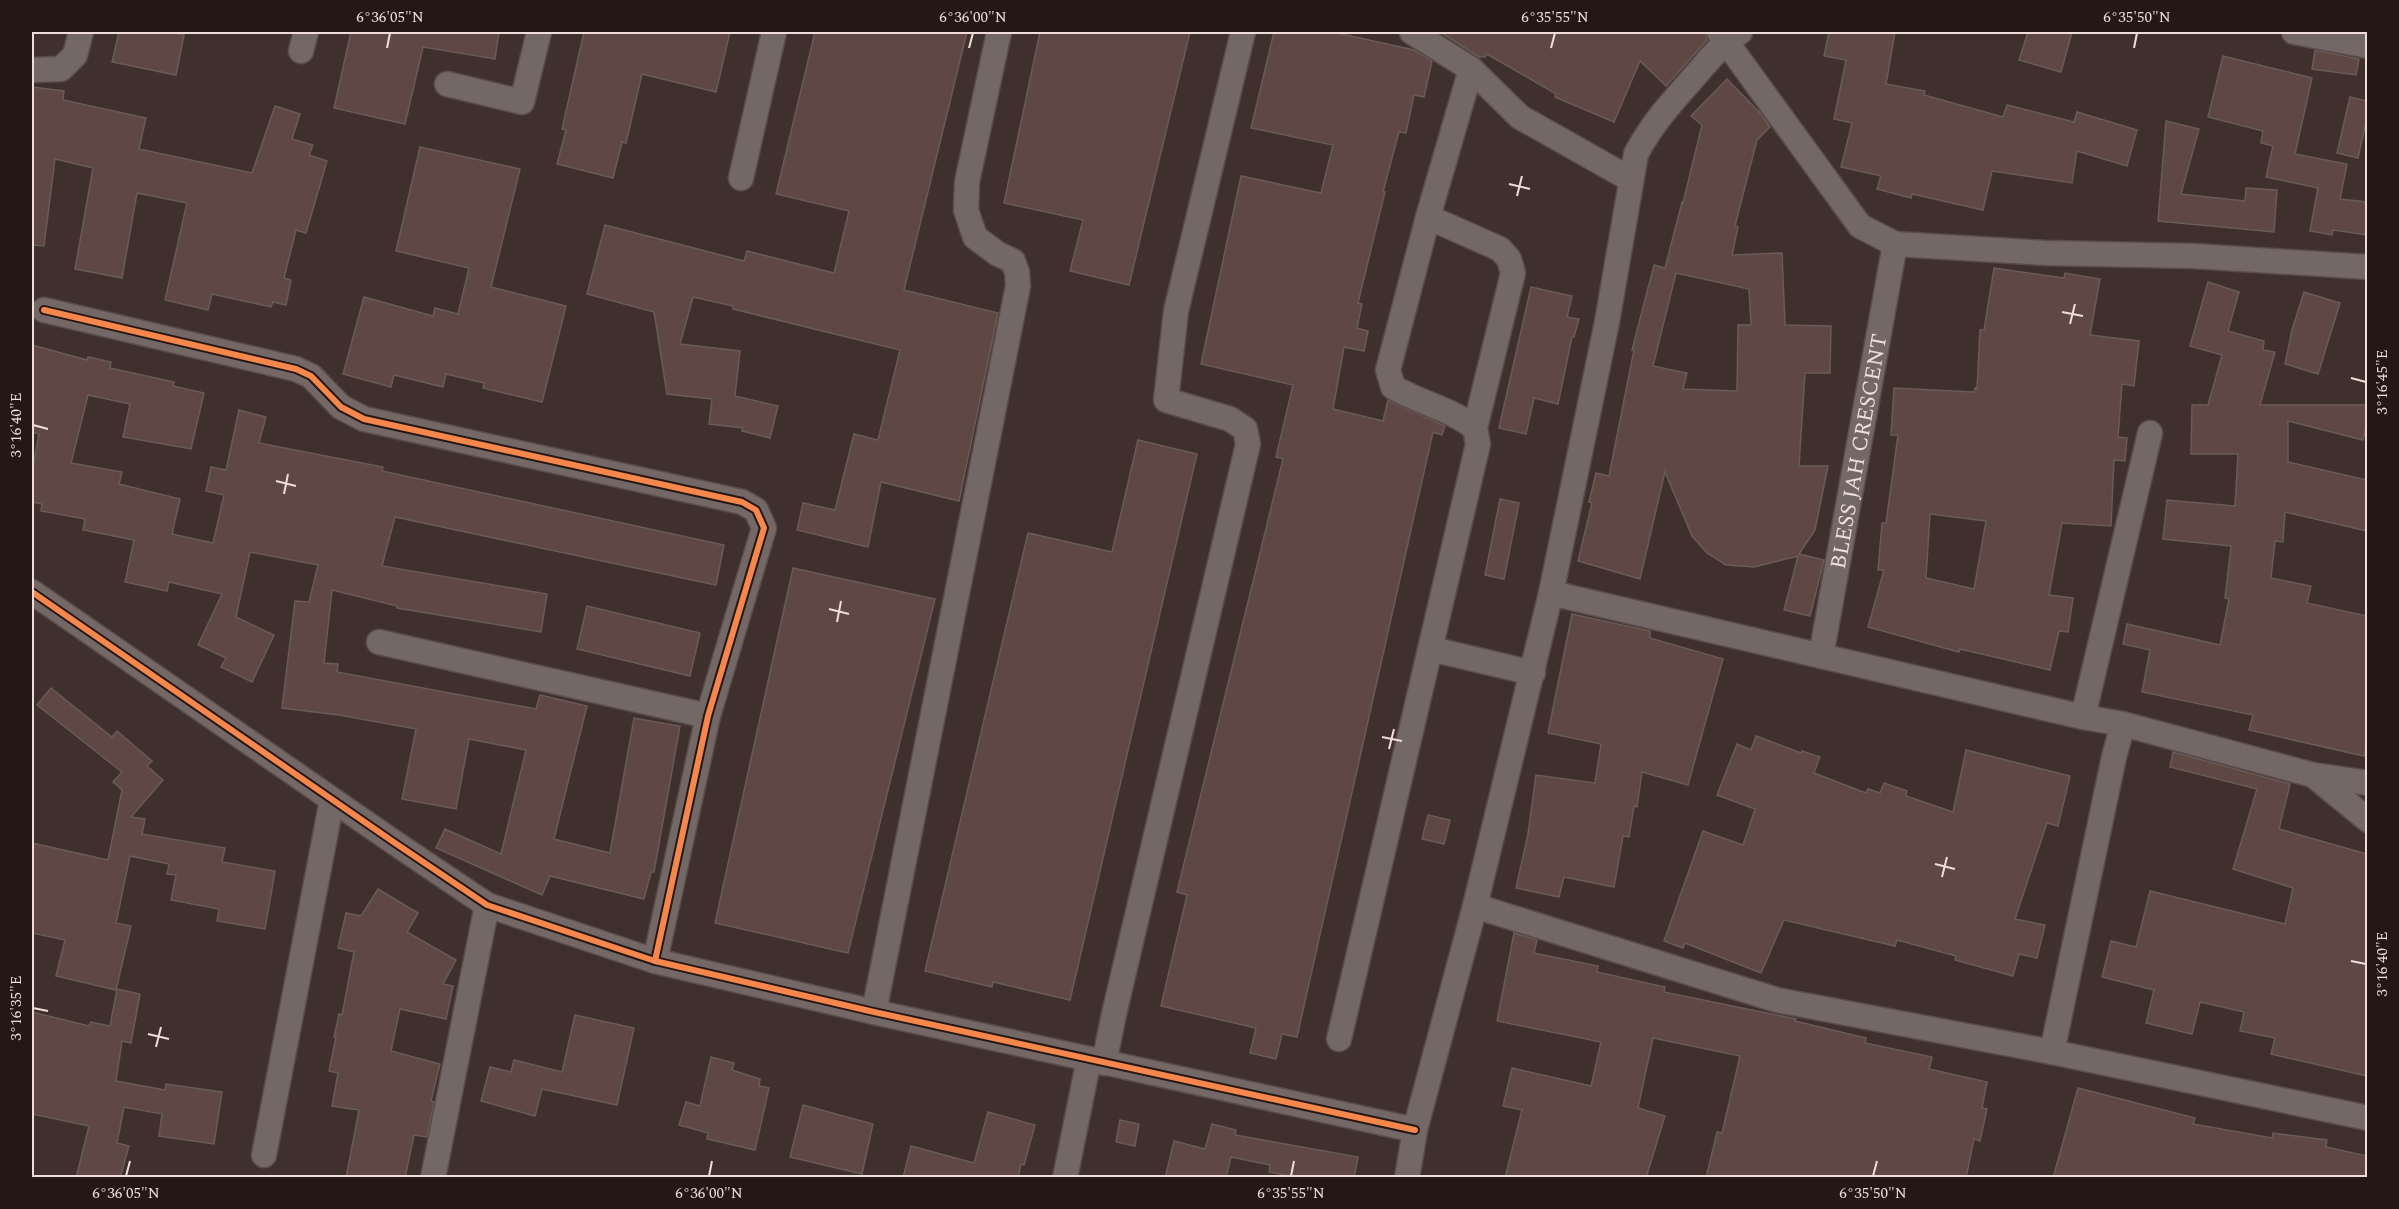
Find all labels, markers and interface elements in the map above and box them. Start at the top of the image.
text: 6°36'05"N [356,6,424,29]
text: 6°36'00"N [939,6,1007,29]
text: 6°35'55"N [1521,6,1589,29]
text: 6°35'50"N [2103,6,2171,29]
street label: BLESS JAH CRESCENT [1822,331,1897,572]
text: 3°16'45"E [2371,349,2394,415]
text: 3°16'40"E [5,392,28,458]
text: 3°16'40"E [2371,931,2394,997]
text: 3°16'35"E [5,975,28,1041]
text: 6°36'05"N [92,1182,160,1205]
text: 6°36'00"N [675,1182,743,1205]
text: 6°35'55"N [1257,1182,1325,1205]
text: 6°35'50"N [1839,1182,1907,1205]

